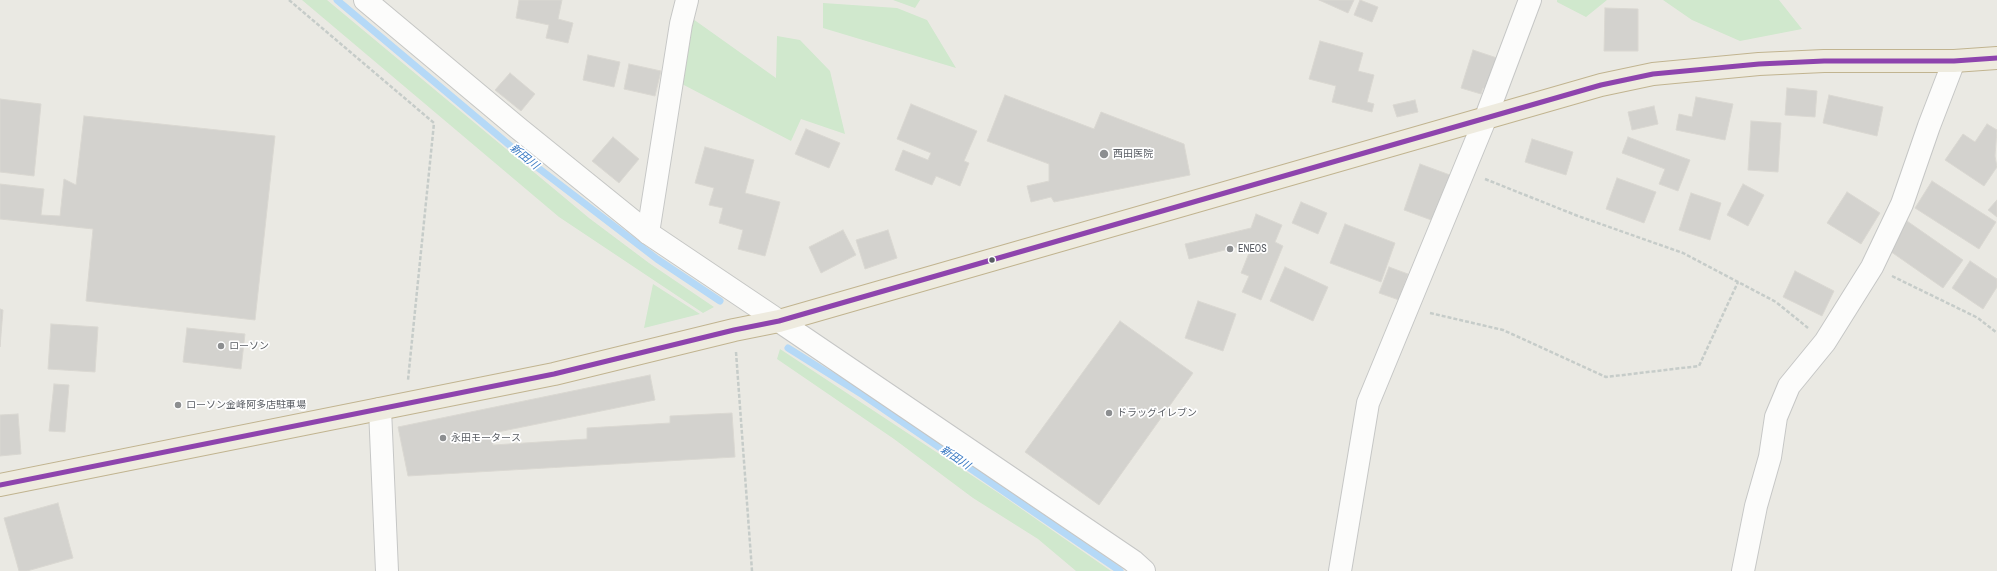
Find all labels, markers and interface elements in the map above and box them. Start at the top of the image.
water label: 新田川 [507,141,541,173]
marker: 西田医院 [1098,148,1110,160]
place label: 西田医院 [1113,148,1153,160]
place label: ENEOS [1238,243,1267,255]
marker: ENEOS [1225,244,1235,254]
unlabelled marker [987,255,997,265]
place label: ローソン [229,340,269,352]
marker: ローソン [216,341,226,351]
place label: ローソン金峰阿多店駐車場 [186,399,306,411]
marker: ローソン金峰阿多店駐車場 [173,400,183,410]
place label: ドラッグイレブン [1117,407,1197,419]
marker: ドラッグイレブン [1104,408,1114,418]
place label: 永田モータース [451,432,521,444]
marker: 永田モータース [438,433,448,443]
water label: 新田川 [938,443,972,473]

